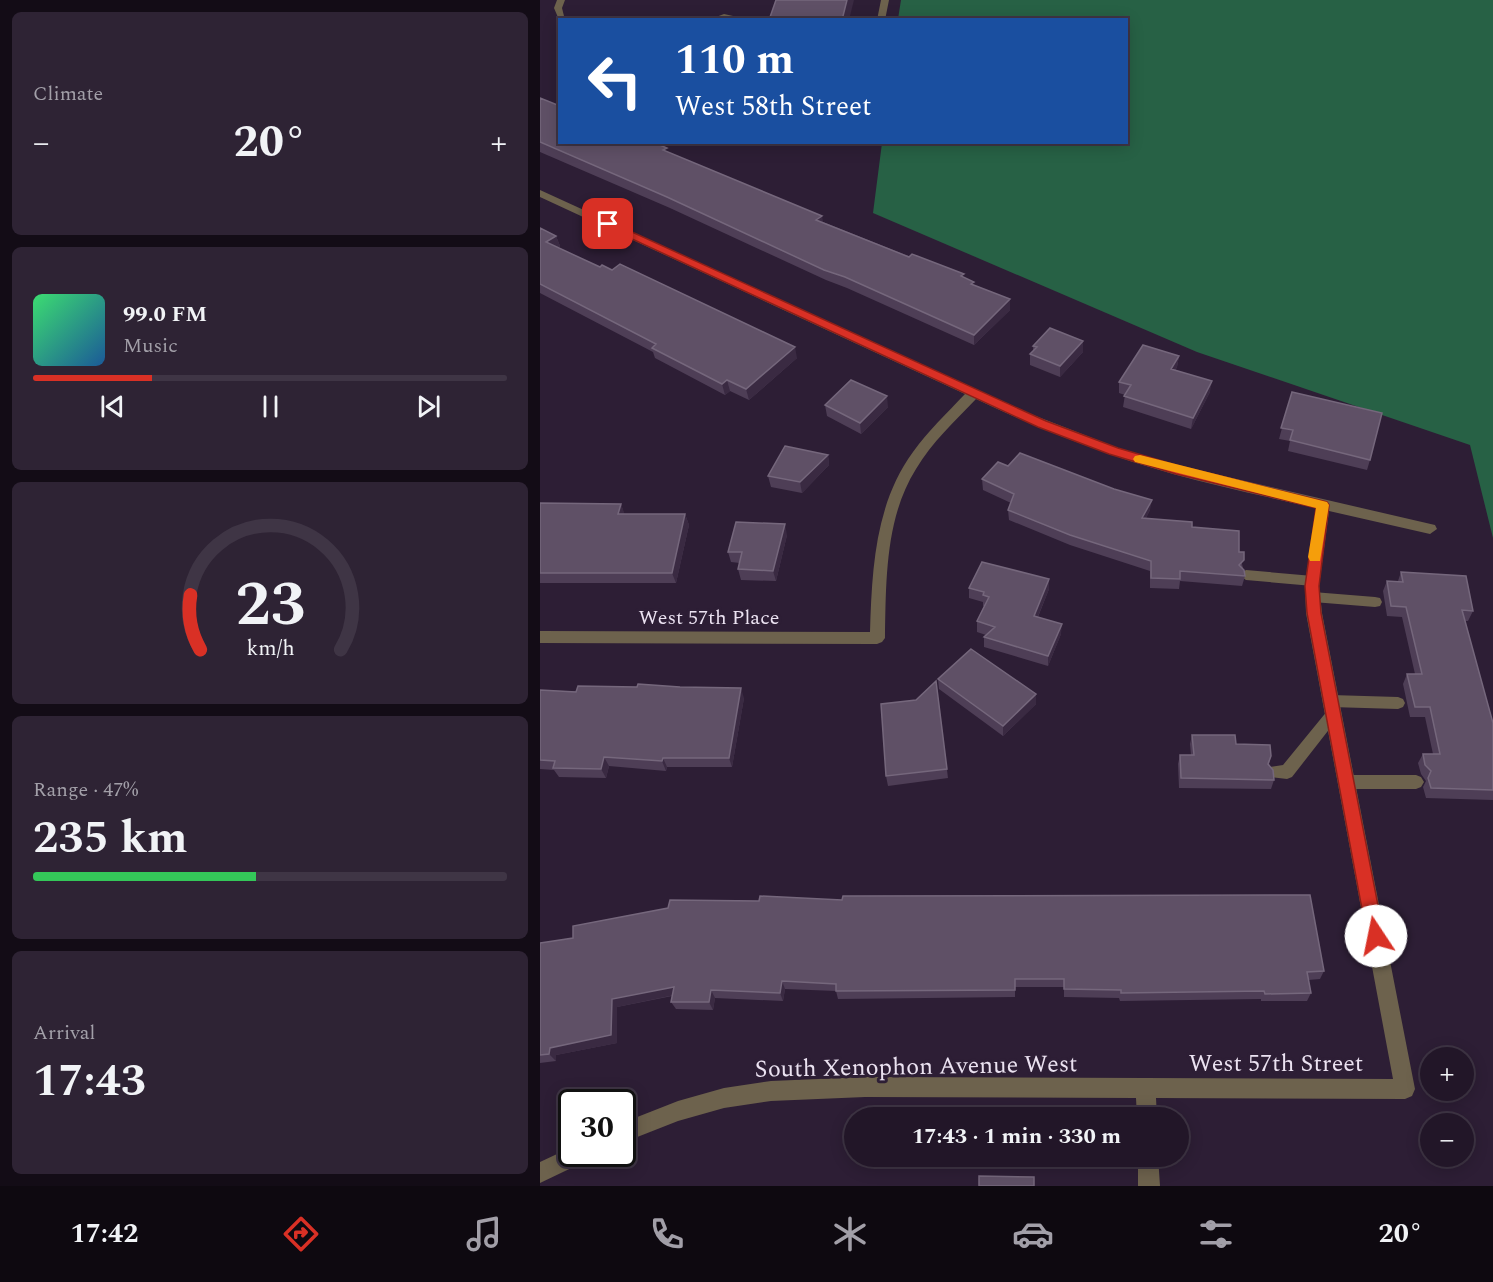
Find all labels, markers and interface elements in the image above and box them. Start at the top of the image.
text: 110 m [675,29,794,92]
icon: left [576,42,654,120]
text: Climate [33,79,103,109]
text: West 58th Street [675,86,872,128]
text: 20° [234,108,307,177]
text: − [33,118,50,168]
text: + [491,118,507,168]
pin [582,198,633,249]
icon: arrive [591,207,624,240]
text: 99.0 FM [123,298,207,331]
text: Music [123,331,178,361]
icon: previous [96,390,129,423]
icon: pause [254,390,287,423]
icon: next [412,390,445,423]
text: 23 [235,558,305,653]
street label: West 57th Place [639,603,779,633]
text: km/h [246,632,294,665]
text: Range · 47% [33,775,138,805]
text: 235 km [33,804,188,873]
position arrow [1344,904,1408,968]
text: Arrival [33,1018,95,1048]
street label: South Xenophon Avenue West [754,1046,1078,1088]
street label: West 57th Street [1189,1046,1363,1082]
text: 17:43 [33,1047,146,1116]
map controls [1420,1047,1474,1167]
button: + [1420,1047,1474,1101]
speed limit sign: 30 [558,1089,636,1167]
button: − [1420,1113,1474,1167]
text: 17:43 · 1 min · 330 m [912,1120,1121,1153]
text: 17:42 [71,1213,138,1255]
icon: directions [280,1213,322,1255]
icon: music [463,1213,505,1255]
icon: phone [646,1213,688,1255]
icon: climate [829,1213,871,1255]
icon: car [1012,1213,1054,1255]
icon: filters [1195,1213,1237,1255]
text: 20° [1379,1213,1422,1255]

